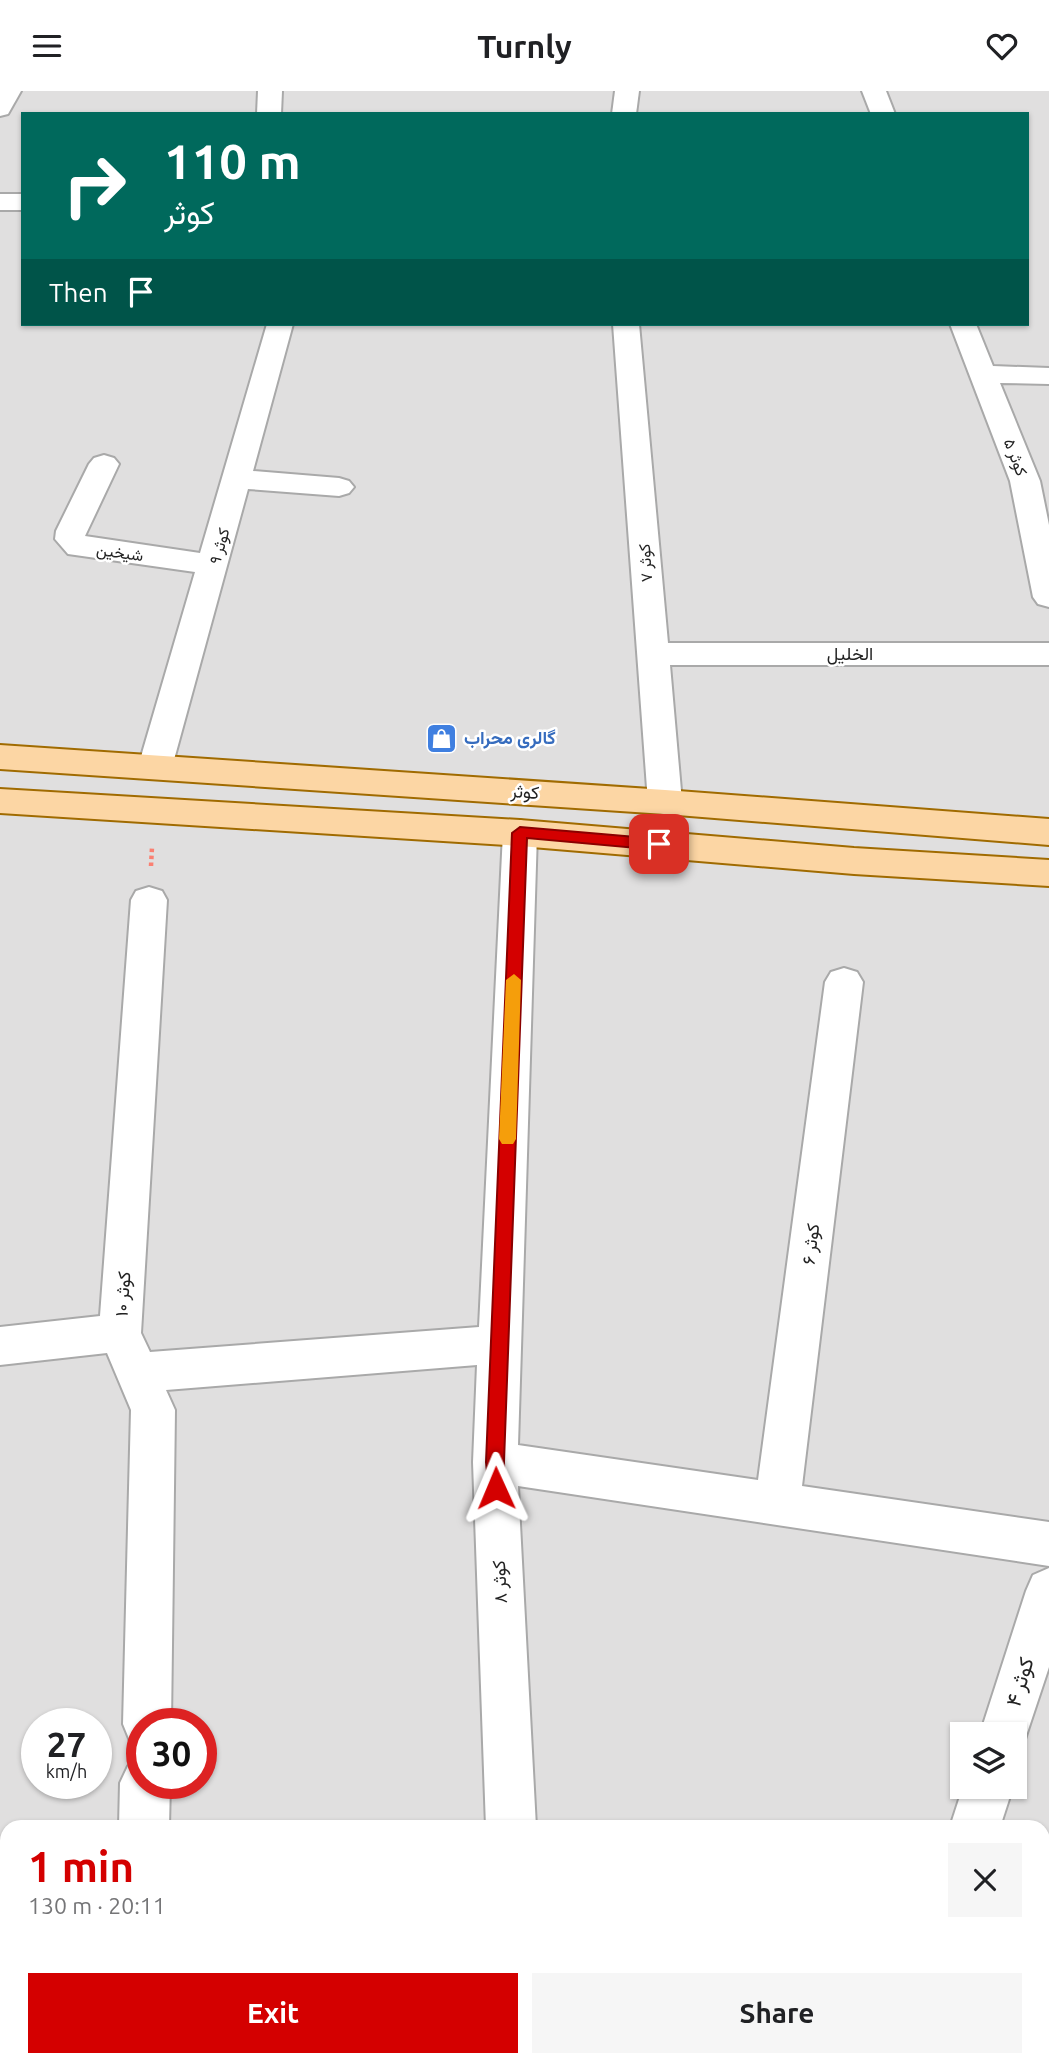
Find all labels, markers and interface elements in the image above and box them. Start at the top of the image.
icon: menu [28,27,66,65]
icon: heart [983,27,1021,65]
text: Turnly [477,28,572,64]
text: 110 m [164,133,301,188]
icon: right [49,140,140,231]
text: کوثر [164,194,215,230]
icon: arrive [122,273,160,311]
text: Then [49,278,108,307]
street label: کوثر ۵ [999,436,1031,479]
street label: کوثر ۹ [205,526,235,567]
street label: شیخین [95,540,145,566]
street label: کوثر ۷ [635,543,657,583]
street label: الخلیل [827,643,873,665]
shop icon: گالری محراب [424,721,458,755]
place label: گالری محراب [464,727,556,749]
street label: کوثر [509,780,540,804]
pin [629,814,689,874]
icon: arrive [640,825,678,863]
street label: کوثر ۶ [798,1222,824,1266]
street label: کوثر ۱۰ [110,1271,136,1317]
position arrow [459,1451,533,1525]
street label: کوثر ۸ [488,1560,512,1604]
street label: کوثر ۴ [1000,1654,1040,1710]
speed limit sign: 30 [126,1708,217,1799]
map controls [950,1722,1027,1799]
button: layers [950,1722,1027,1799]
text: 27 [47,1724,86,1764]
text: km/h [46,1761,87,1781]
text: 1 min [28,1843,134,1890]
button: close [948,1843,1022,1917]
text: 130 m · 20:11 [28,1893,166,1918]
button: Exit [28,1973,518,2053]
button: Share [532,1973,1022,2053]

